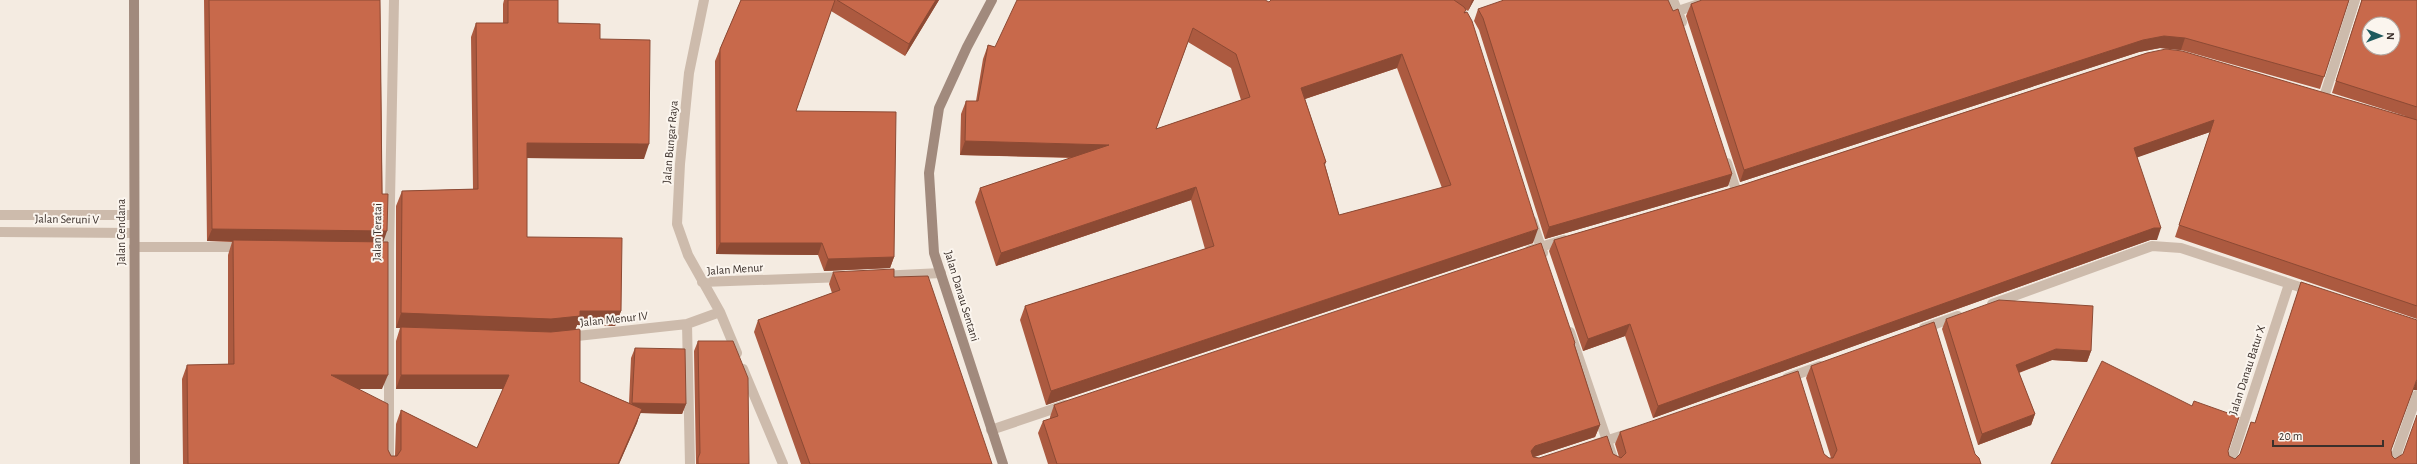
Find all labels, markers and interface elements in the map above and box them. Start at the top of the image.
north arrow [2361,16,2401,56]
text: N [2385,32,2396,40]
street label: Jalan Bungar Raya [660,99,681,184]
street label: Jalan Cendana [115,198,127,265]
street label: Jalan Teratai [370,203,384,261]
street label: Jalan Seruni V [35,212,99,226]
street label: Jalan Danau Sentani [943,249,981,343]
street label: Jalan Menur [706,261,764,277]
street label: Jalan Menur IV [579,309,649,329]
street label: Jalan Danau Batur X [2227,324,2267,416]
scale bar [2273,422,2383,448]
text: 20 m [2279,430,2302,442]

